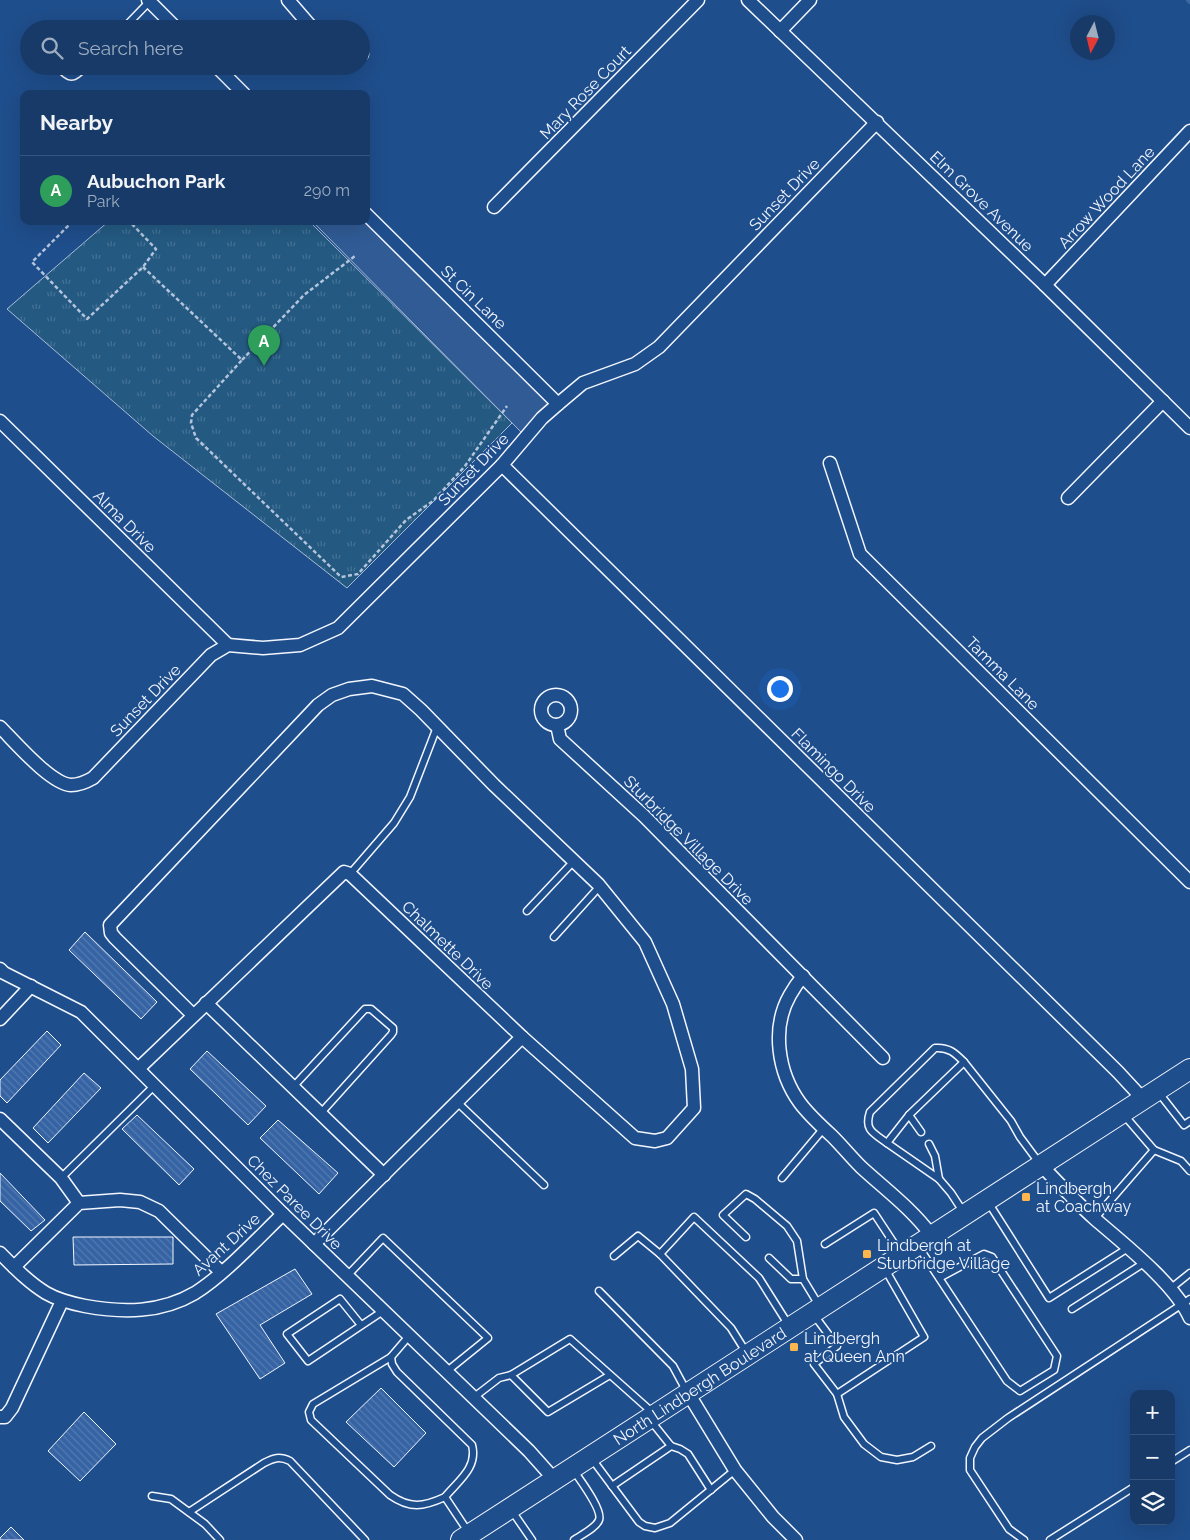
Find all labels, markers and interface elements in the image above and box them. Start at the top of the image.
north arrow [1070,15,1115,60]
search box [20,20,370,75]
icon: search [38,34,66,62]
text: Search here [78,37,184,59]
street label: Mary Rose Court [536,41,635,143]
text: Nearby [40,110,113,135]
street label: Arrow Wood Lane [1054,142,1159,252]
street label: Elm Grove Avenue [926,147,1037,256]
street label: Sunset Drive [745,154,824,234]
text: Aubuchon Park [87,170,225,192]
text: A [51,181,61,200]
text: 290 m [304,181,350,200]
text: Park [87,192,120,211]
street label: St Cin Lane [437,261,510,333]
pin: A [248,325,280,366]
street label: Sunset Drive [434,429,513,509]
street label: Alma Drive [89,486,160,557]
street label: Tamma Lane [962,633,1043,714]
street label: Sunset Drive [106,660,185,740]
your location [767,676,793,702]
street label: Flamingo Drive [787,724,880,817]
street label: Sturbridge Village Drive [620,772,757,909]
street label: Chalmette Drive [398,897,497,994]
street label: Chez Paree Drive [243,1151,346,1254]
place label: Lindbergh at Coachway [1036,1179,1132,1216]
marker: Lindbergh at Coachway [1020,1191,1032,1203]
street label: Avant Drive [189,1209,264,1280]
place label: Lindbergh at Sturbridge Village [877,1236,1010,1273]
marker: Lindbergh at Sturbridge Village [861,1248,873,1260]
street label: North Lindbergh Boulevard [610,1324,790,1449]
place label: Lindbergh at Queen Ann [804,1329,905,1366]
marker: Lindbergh at Queen Ann [788,1341,800,1353]
map controls [1130,1390,1175,1525]
button: + [1130,1390,1175,1435]
button: − [1130,1435,1175,1480]
button: layers [1130,1480,1175,1525]

